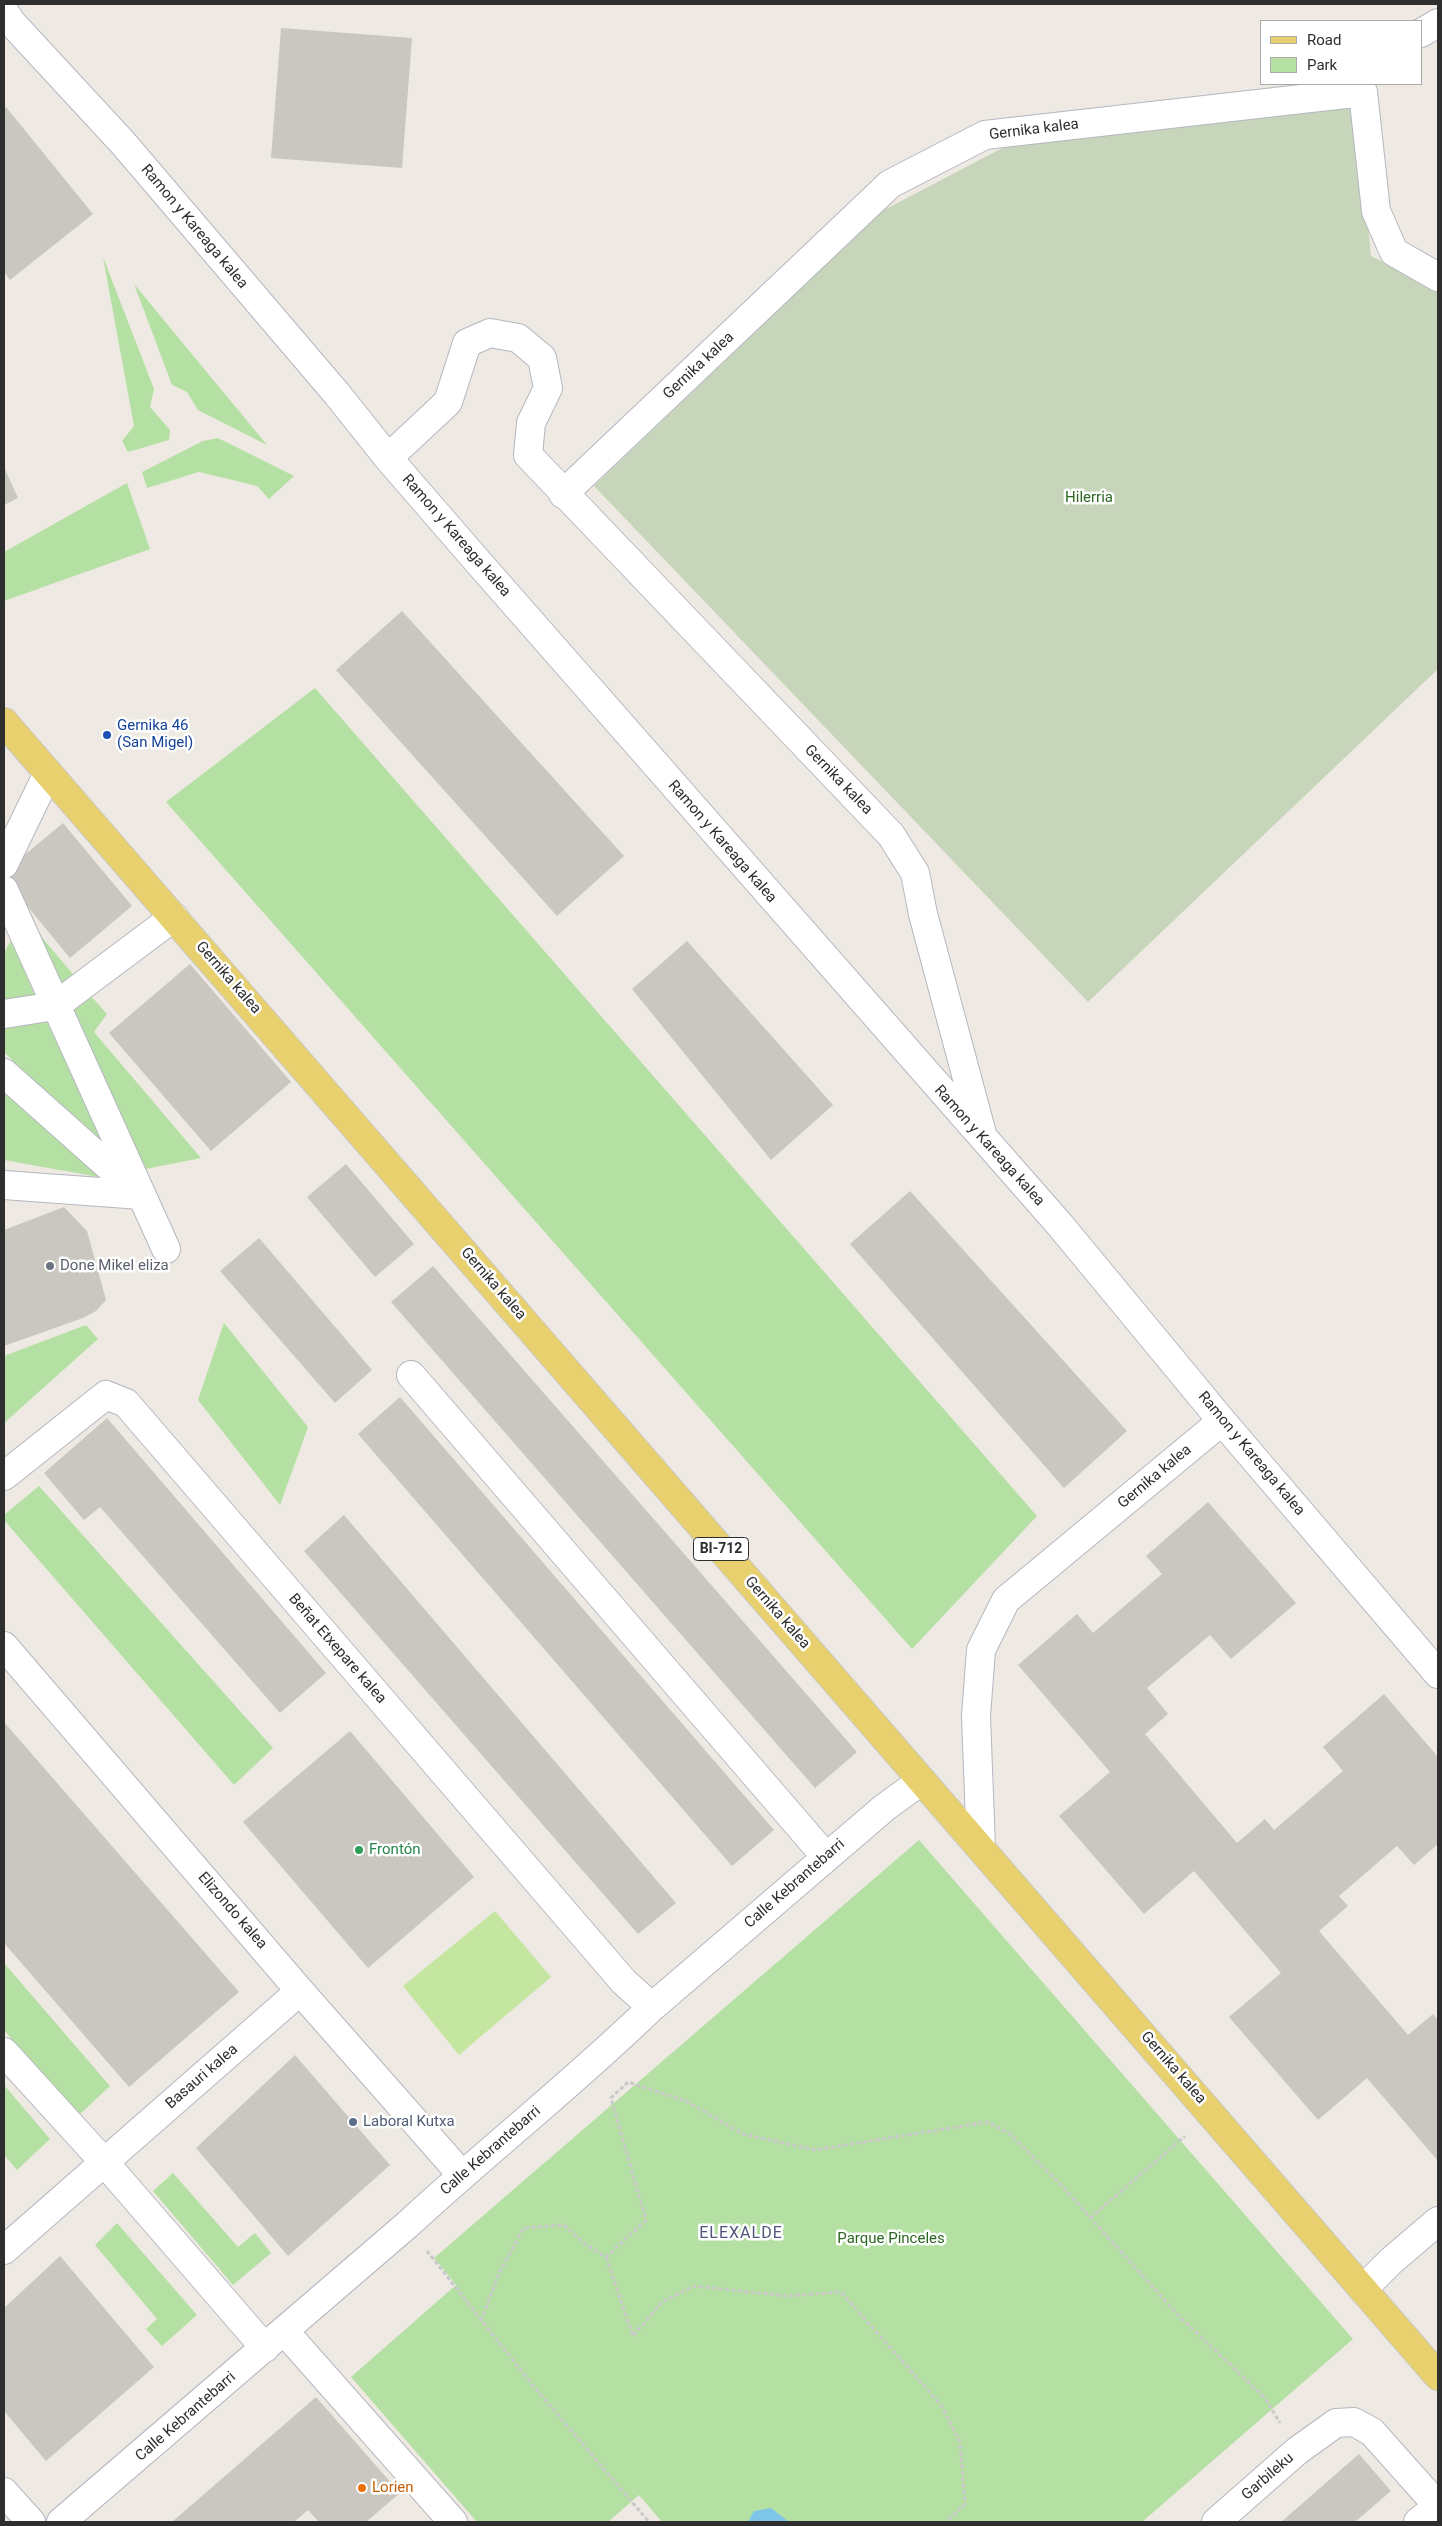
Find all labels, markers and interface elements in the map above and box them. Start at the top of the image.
legend [1260,20,1422,85]
text: Road [1307,31,1341,49]
text: Park [1307,56,1337,74]
street label: Gernika kalea [988,116,1080,144]
street label: Ramon y Kareaga kalea [137,161,251,293]
street label: Gernika kalea [660,329,738,403]
street label: Ramon y Kareaga kalea [398,471,514,601]
park label: Hilerria [1065,489,1113,507]
place label: Gernika 46 (San Migel) [117,717,193,752]
marker: Gernika 46 (San Migel) [101,729,113,741]
street label: Gernika kalea [800,741,876,819]
street label: Ramon y Kareaga kalea [664,777,780,907]
street label: Gernika kalea [192,938,264,1018]
street label: Ramon y Kareaga kalea [930,1082,1048,1210]
street label: Gernika kalea [457,1244,529,1324]
place label: Done Mikel eliza [60,1257,169,1275]
marker: Done Mikel eliza [44,1260,56,1272]
street label: Ramon y Kareaga kalea [1194,1388,1308,1520]
street label: Gernika kalea [1115,1441,1195,1513]
road number: BI-712 [694,1538,748,1560]
street label: Gernika kalea [741,1573,813,1653]
street label: Beñat Etxepare kalea [284,1590,390,1708]
street label: Calle Kebrantebarri [741,1836,849,1932]
place label: Frontón [369,1841,420,1859]
marker: Frontón [353,1844,365,1856]
street label: Elizondo kalea [194,1869,270,1953]
street label: Gernika kalea [1137,2028,1209,2108]
street label: Basauri kalea [162,2041,242,2113]
street label: Calle Kebrantebarri [437,2103,545,2199]
place label: Laboral Kutxa [363,2113,455,2131]
marker: Laboral Kutxa [347,2116,359,2128]
district label: ELEXALDE [698,2224,784,2244]
park label: Parque Pinceles [837,2230,945,2248]
street label: Calle Kebrantebarri [132,2369,240,2465]
street label: Garbileku [1238,2450,1298,2504]
place label: Lorien [372,2479,414,2497]
marker: Lorien [356,2482,368,2494]

